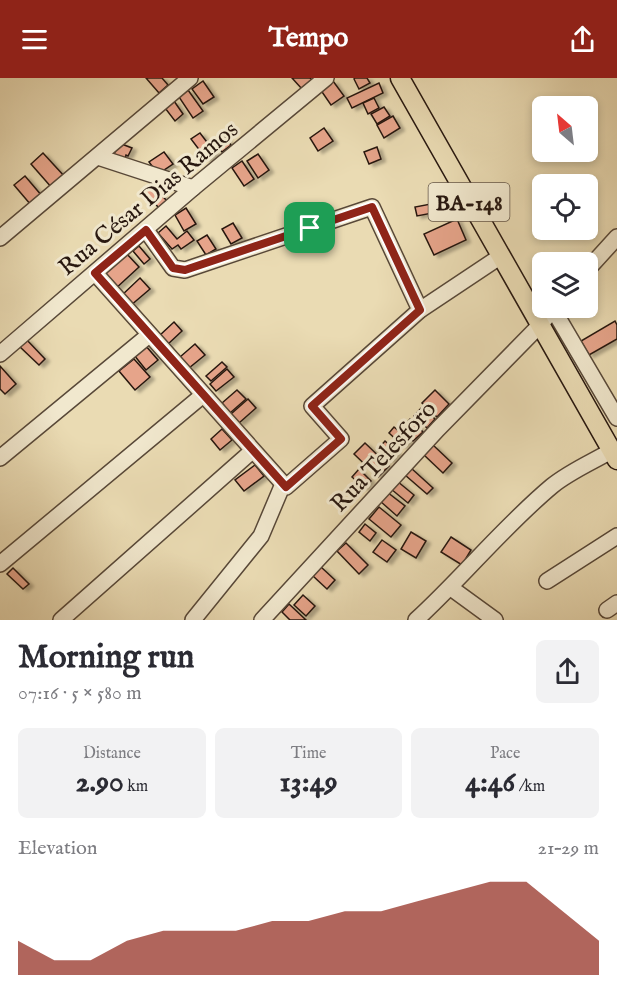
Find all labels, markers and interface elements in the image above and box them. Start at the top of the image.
text: Tempo [269,22,348,56]
icon: menu [18,23,51,56]
icon: share [566,23,599,56]
north arrow [532,96,598,162]
map controls [532,96,598,318]
street label: Rua César Dias Ramos [53,115,245,283]
button: locate [532,174,598,240]
road number: BA-148 [428,183,510,221]
pin [284,202,335,253]
icon: arrive [293,211,326,244]
button: layers [532,252,598,318]
street label: Rua Telesforo [324,395,444,519]
text: Morning run [18,637,194,679]
button: share [536,640,599,703]
text: 07:16 · 5 × 580 m [18,681,142,706]
text: Distance [83,744,141,764]
text: Time [291,744,326,764]
text: Pace [490,744,520,764]
text: 2.90 [75,764,124,802]
text: 13:49 [279,764,338,802]
text: 4:46 [465,764,515,802]
text: km [124,777,148,797]
text: /km [515,777,545,797]
text: Elevation [18,836,97,861]
text: 21–29 m [538,836,599,861]

